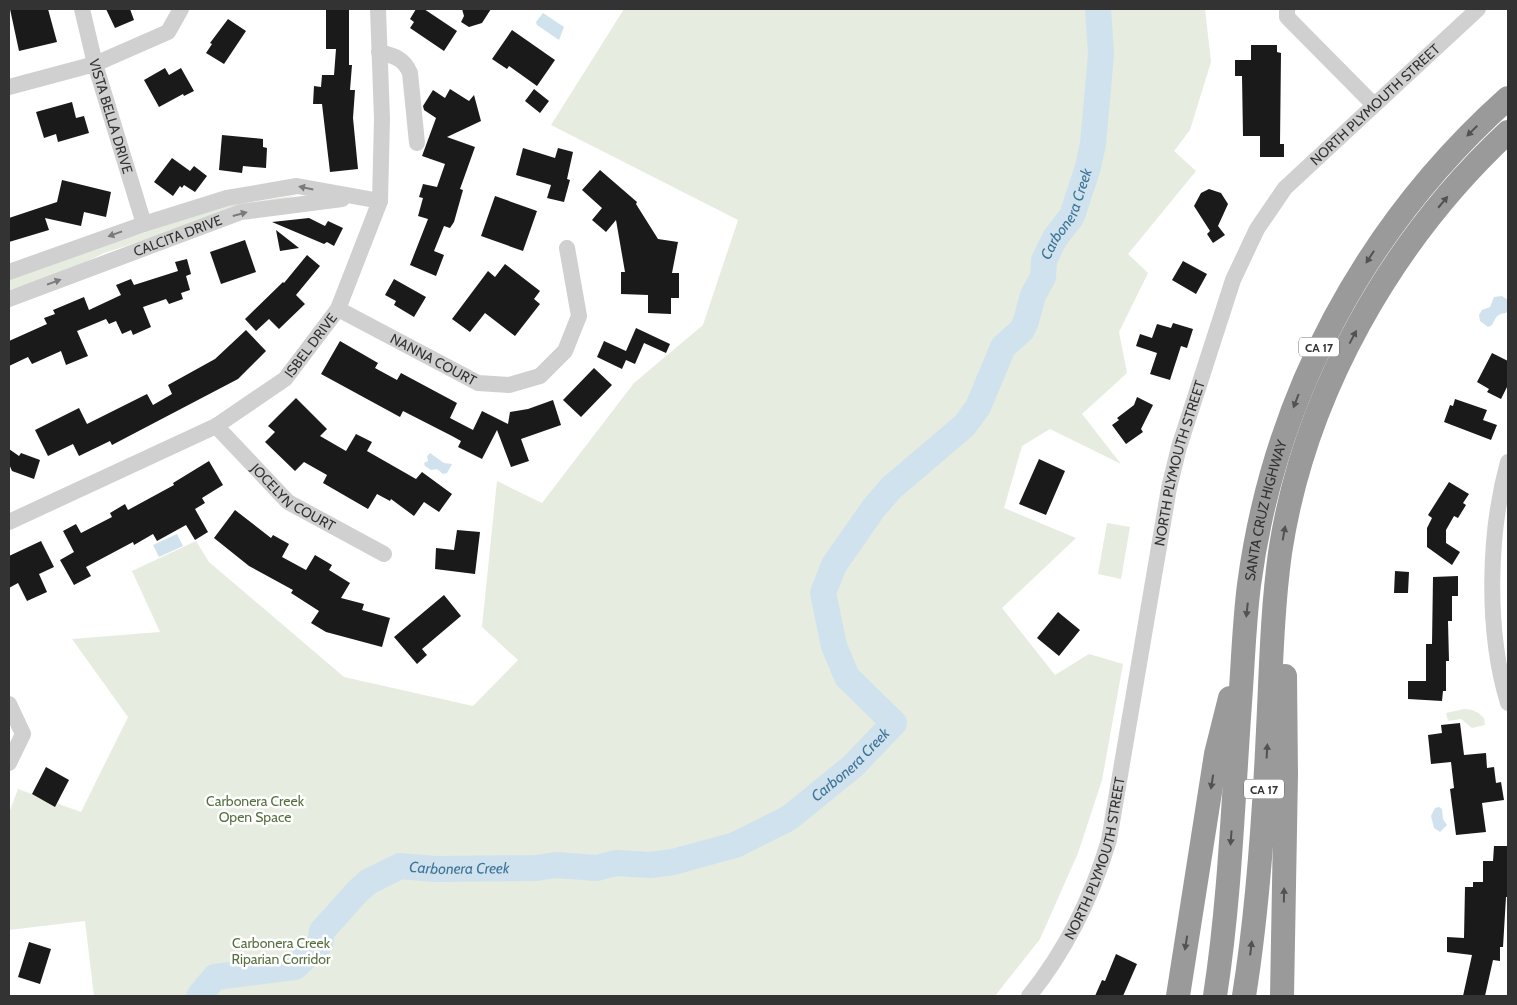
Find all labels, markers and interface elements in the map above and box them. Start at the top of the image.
street label: NORTH PLYMOUTH STREET [1306,40,1444,169]
street label: VISTA BELLA DRIVE [85,57,137,176]
one-way arrow [1467,125,1479,137]
water label: Carbonera Creek [1037,166,1096,263]
one-way arrow [298,183,314,191]
one-way arrow [1437,196,1448,209]
one-way arrow [232,210,247,218]
street label: CALCITA DRIVE [131,211,225,261]
one-way arrow [108,231,123,238]
one-way arrow [1365,250,1375,263]
one-way arrow [47,278,62,285]
street label: ISBEL DRIVE [280,309,341,381]
street label: NANNA COURT [387,329,480,390]
one-way arrow [1349,330,1357,344]
road number: CA 17 [1299,338,1339,357]
street label: NORTH PLYMOUTH STREET [1150,378,1209,547]
one-way arrow [1292,394,1300,409]
street label: SANTA CRUZ HIGHWAY [1241,437,1291,582]
street label: JOCELYN COURT [246,459,339,535]
one-way arrow [1280,524,1288,540]
one-way arrow [1243,602,1251,618]
water label: Carbonera Creek [808,724,894,805]
one-way arrow [1263,743,1271,759]
street label: NORTH PLYMOUTH STREET [1060,775,1129,943]
one-way arrow [1207,775,1215,791]
road number: CA 17 [1244,780,1284,799]
park label: Carbonera Creek Open Space [206,792,305,826]
one-way arrow [1226,831,1234,847]
water label: Carbonera Creek [408,858,510,878]
one-way arrow [1280,887,1288,903]
park label: Carbonera Creek Riparian Corridor [232,934,331,968]
one-way arrow [1182,935,1190,951]
one-way arrow [1247,940,1255,956]

